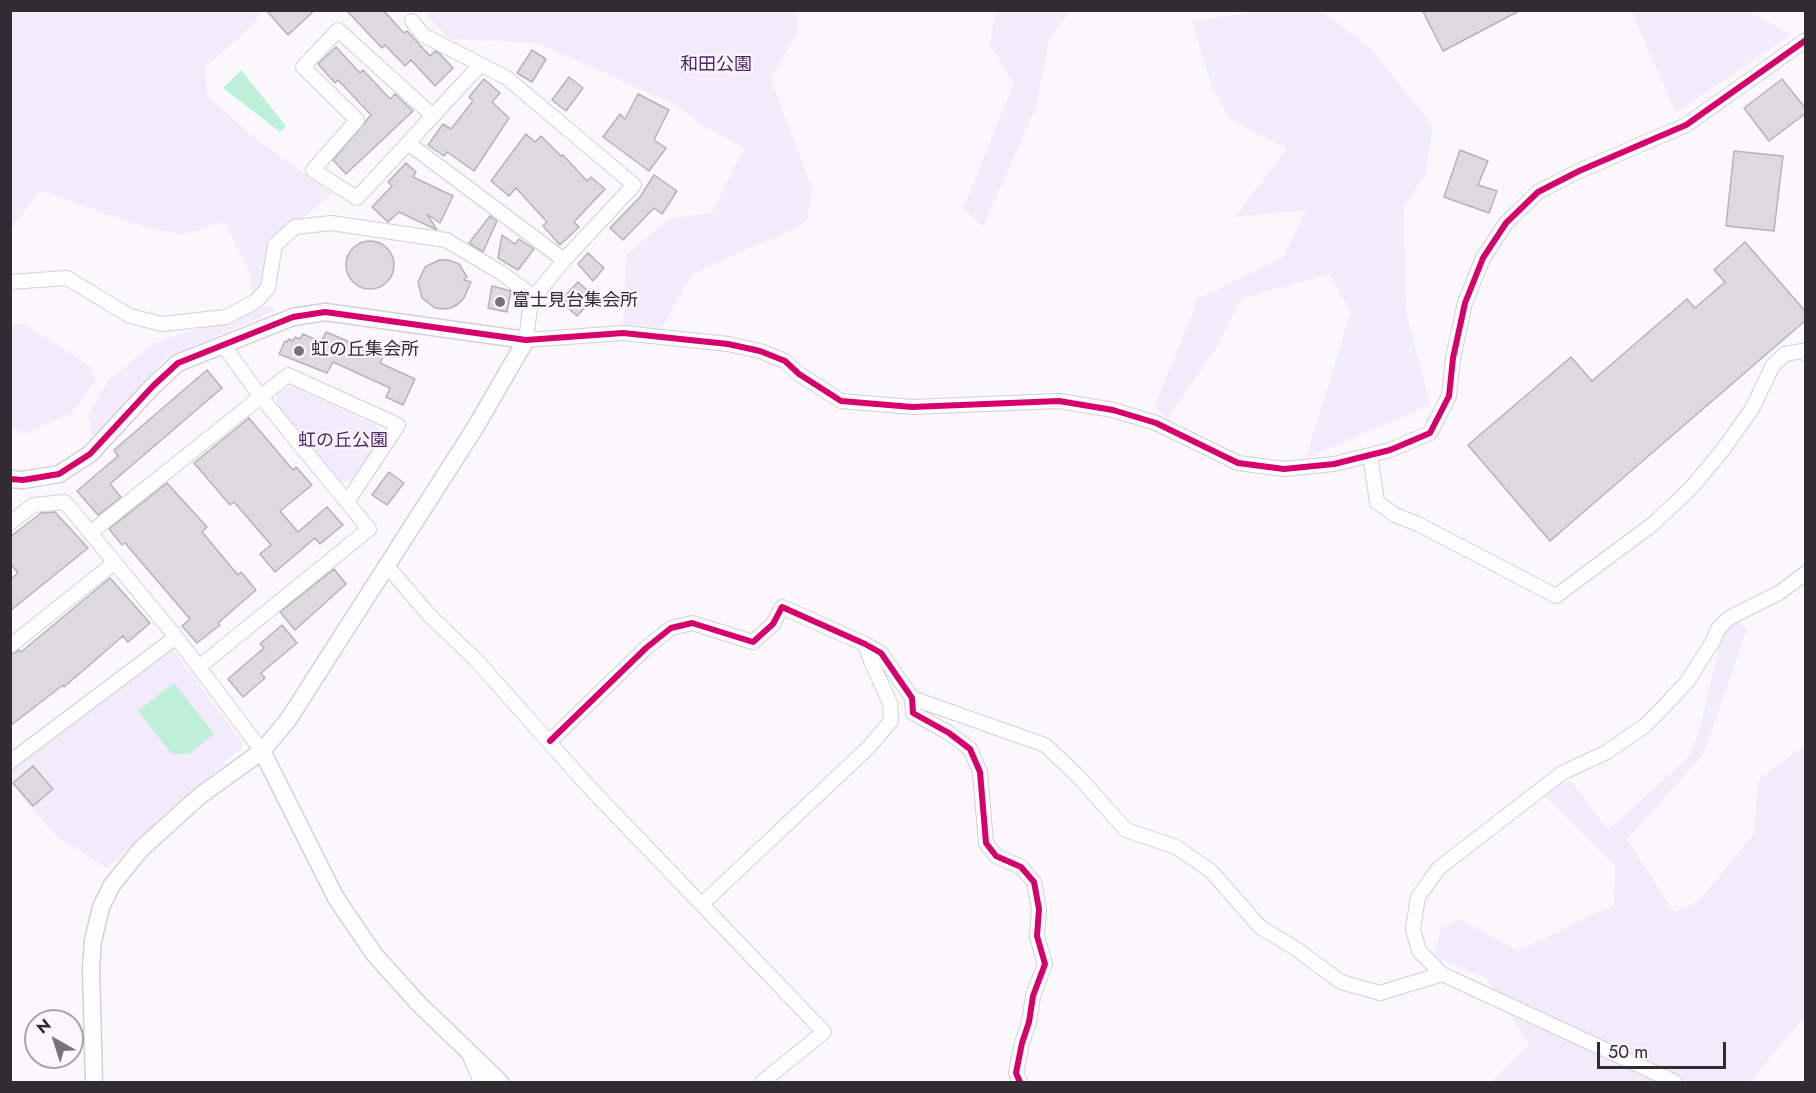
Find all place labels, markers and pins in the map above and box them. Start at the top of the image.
place label: 富士見台集会所 [512,291,638,313]
marker: 富士見台集会所 [493,295,507,309]
place label: 虹の丘集会所 [311,340,419,362]
marker: 虹の丘集会所 [292,344,306,358]

